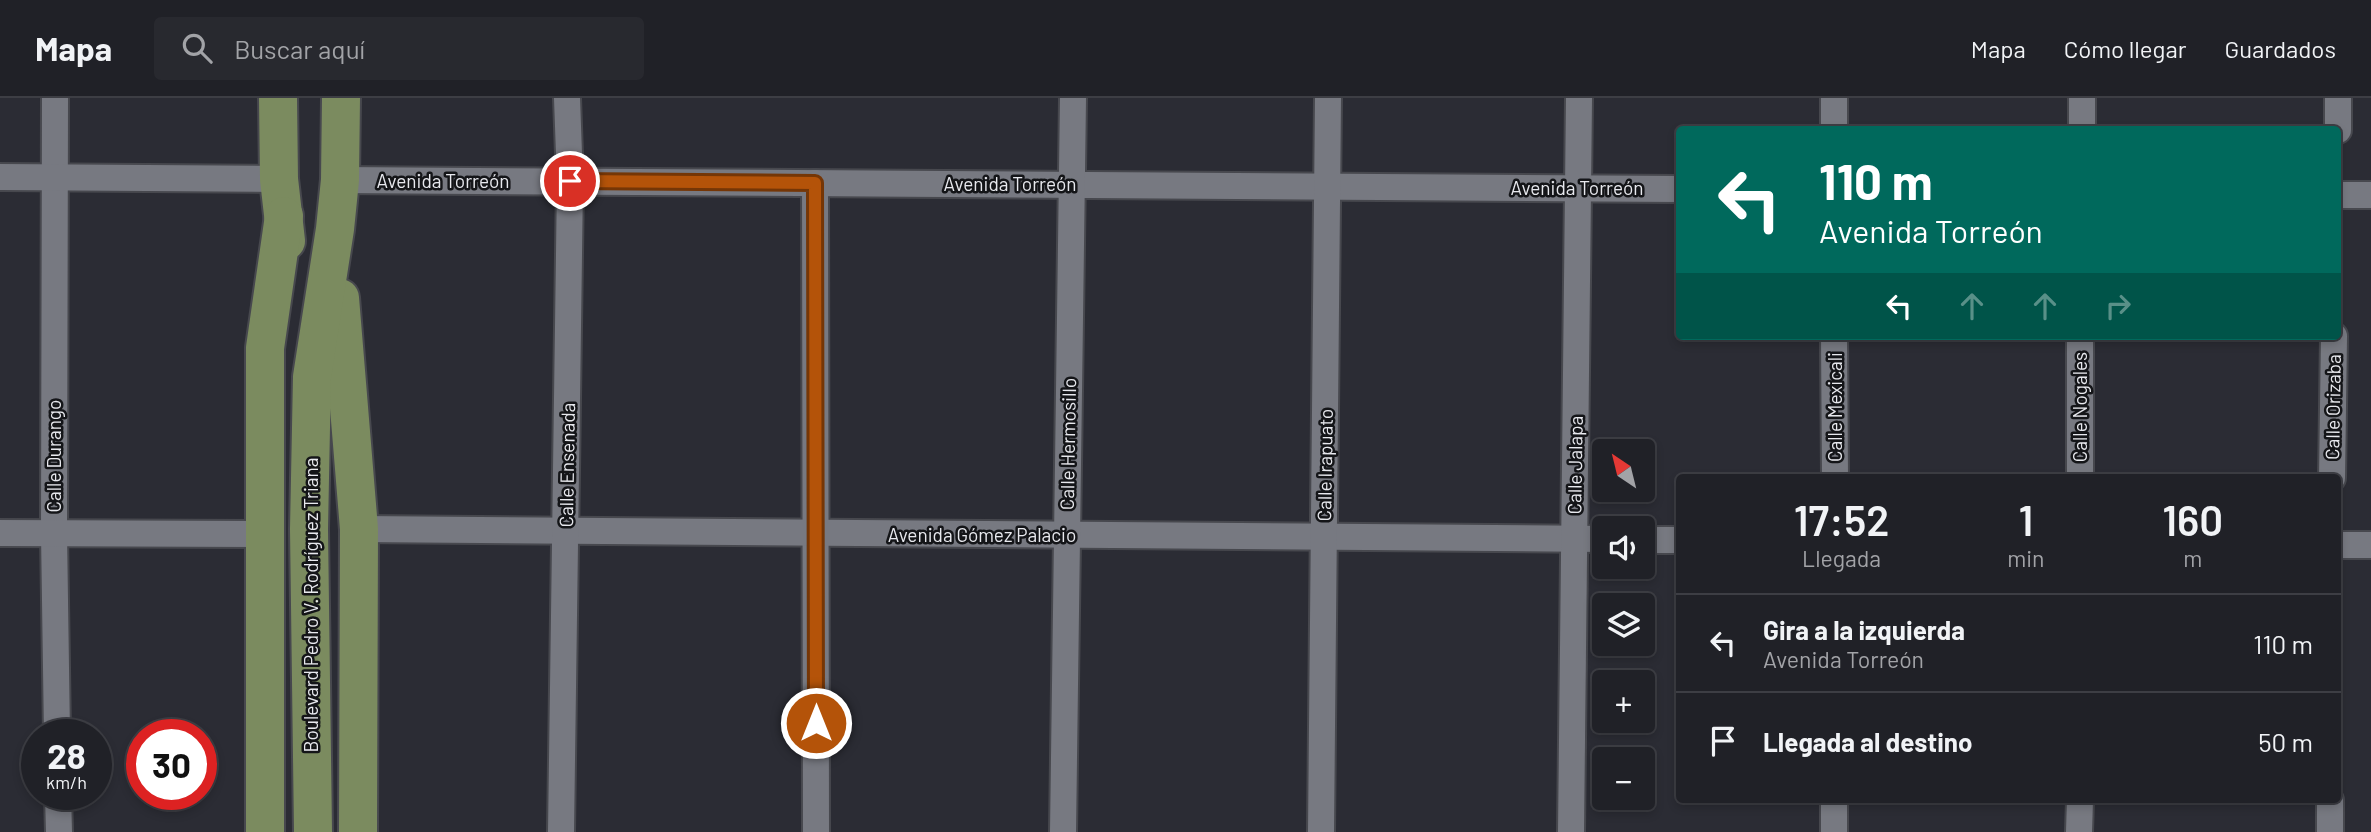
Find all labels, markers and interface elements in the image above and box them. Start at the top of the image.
search box [154,17,644,80]
text: Mapa [35,28,112,68]
icon: search [178,29,216,67]
text: Buscar aquí [234,33,365,64]
text: Mapa [1971,34,2026,63]
text: Cómo llegar [2064,34,2186,63]
text: Guardados [2224,34,2336,63]
pin [540,151,600,211]
text: 110 m [1819,151,1933,210]
icon: left [1704,154,1795,245]
icon: arrive [551,162,589,200]
street label: Avenida Torreón [377,169,509,192]
street label: Avenida Torreón [944,172,1076,195]
street label: Avenida Torreón [1511,176,1643,199]
text: Avenida Torreón [1819,211,2043,249]
icon: left [1880,287,1918,325]
icon: ahead [1953,287,1991,325]
icon: ahead [2026,287,2064,325]
icon: right [2099,287,2137,325]
street label: Calle Mexicali [1823,352,1846,462]
street label: Calle Nogales [2068,352,2091,462]
street label: Calle Orizaba [2320,354,2345,460]
street label: Calle Hermosillo [1055,378,1080,510]
street label: Calle Durango [42,400,65,512]
street label: Calle Ensenada [554,402,579,528]
street label: Calle Irapuato [1312,409,1337,521]
street label: Calle Jalapa [1562,415,1587,515]
north arrow [1592,439,1656,502]
map controls [1592,439,1655,810]
street label: Boulevard Pedro V. Rodríguez Triana [299,458,322,752]
text: 17:52 [1794,494,1889,544]
text: 1 [2018,494,2033,544]
text: 160 [2162,494,2223,544]
button: sound [1592,516,1655,579]
street label: Avenida Gómez Palacio [888,523,1076,546]
text: Llegada [1802,544,1881,572]
text: min [2007,544,2045,572]
text: m [2183,544,2202,572]
button: layers [1592,593,1655,656]
text: Gira a la izquierda [1763,614,1965,645]
icon: left [1704,624,1742,662]
text: 110 m [2253,628,2313,659]
text: Avenida Torreón [1763,645,1924,673]
button: + [1592,670,1655,733]
position arrow [779,686,853,760]
speed limit sign: 30 [126,719,217,810]
icon: arrive [1704,722,1742,760]
text: Llegada al destino [1763,726,1972,757]
text: 50 m [2258,726,2313,757]
text: 28 [47,734,86,776]
button: − [1592,747,1655,810]
text: km/h [46,771,87,793]

